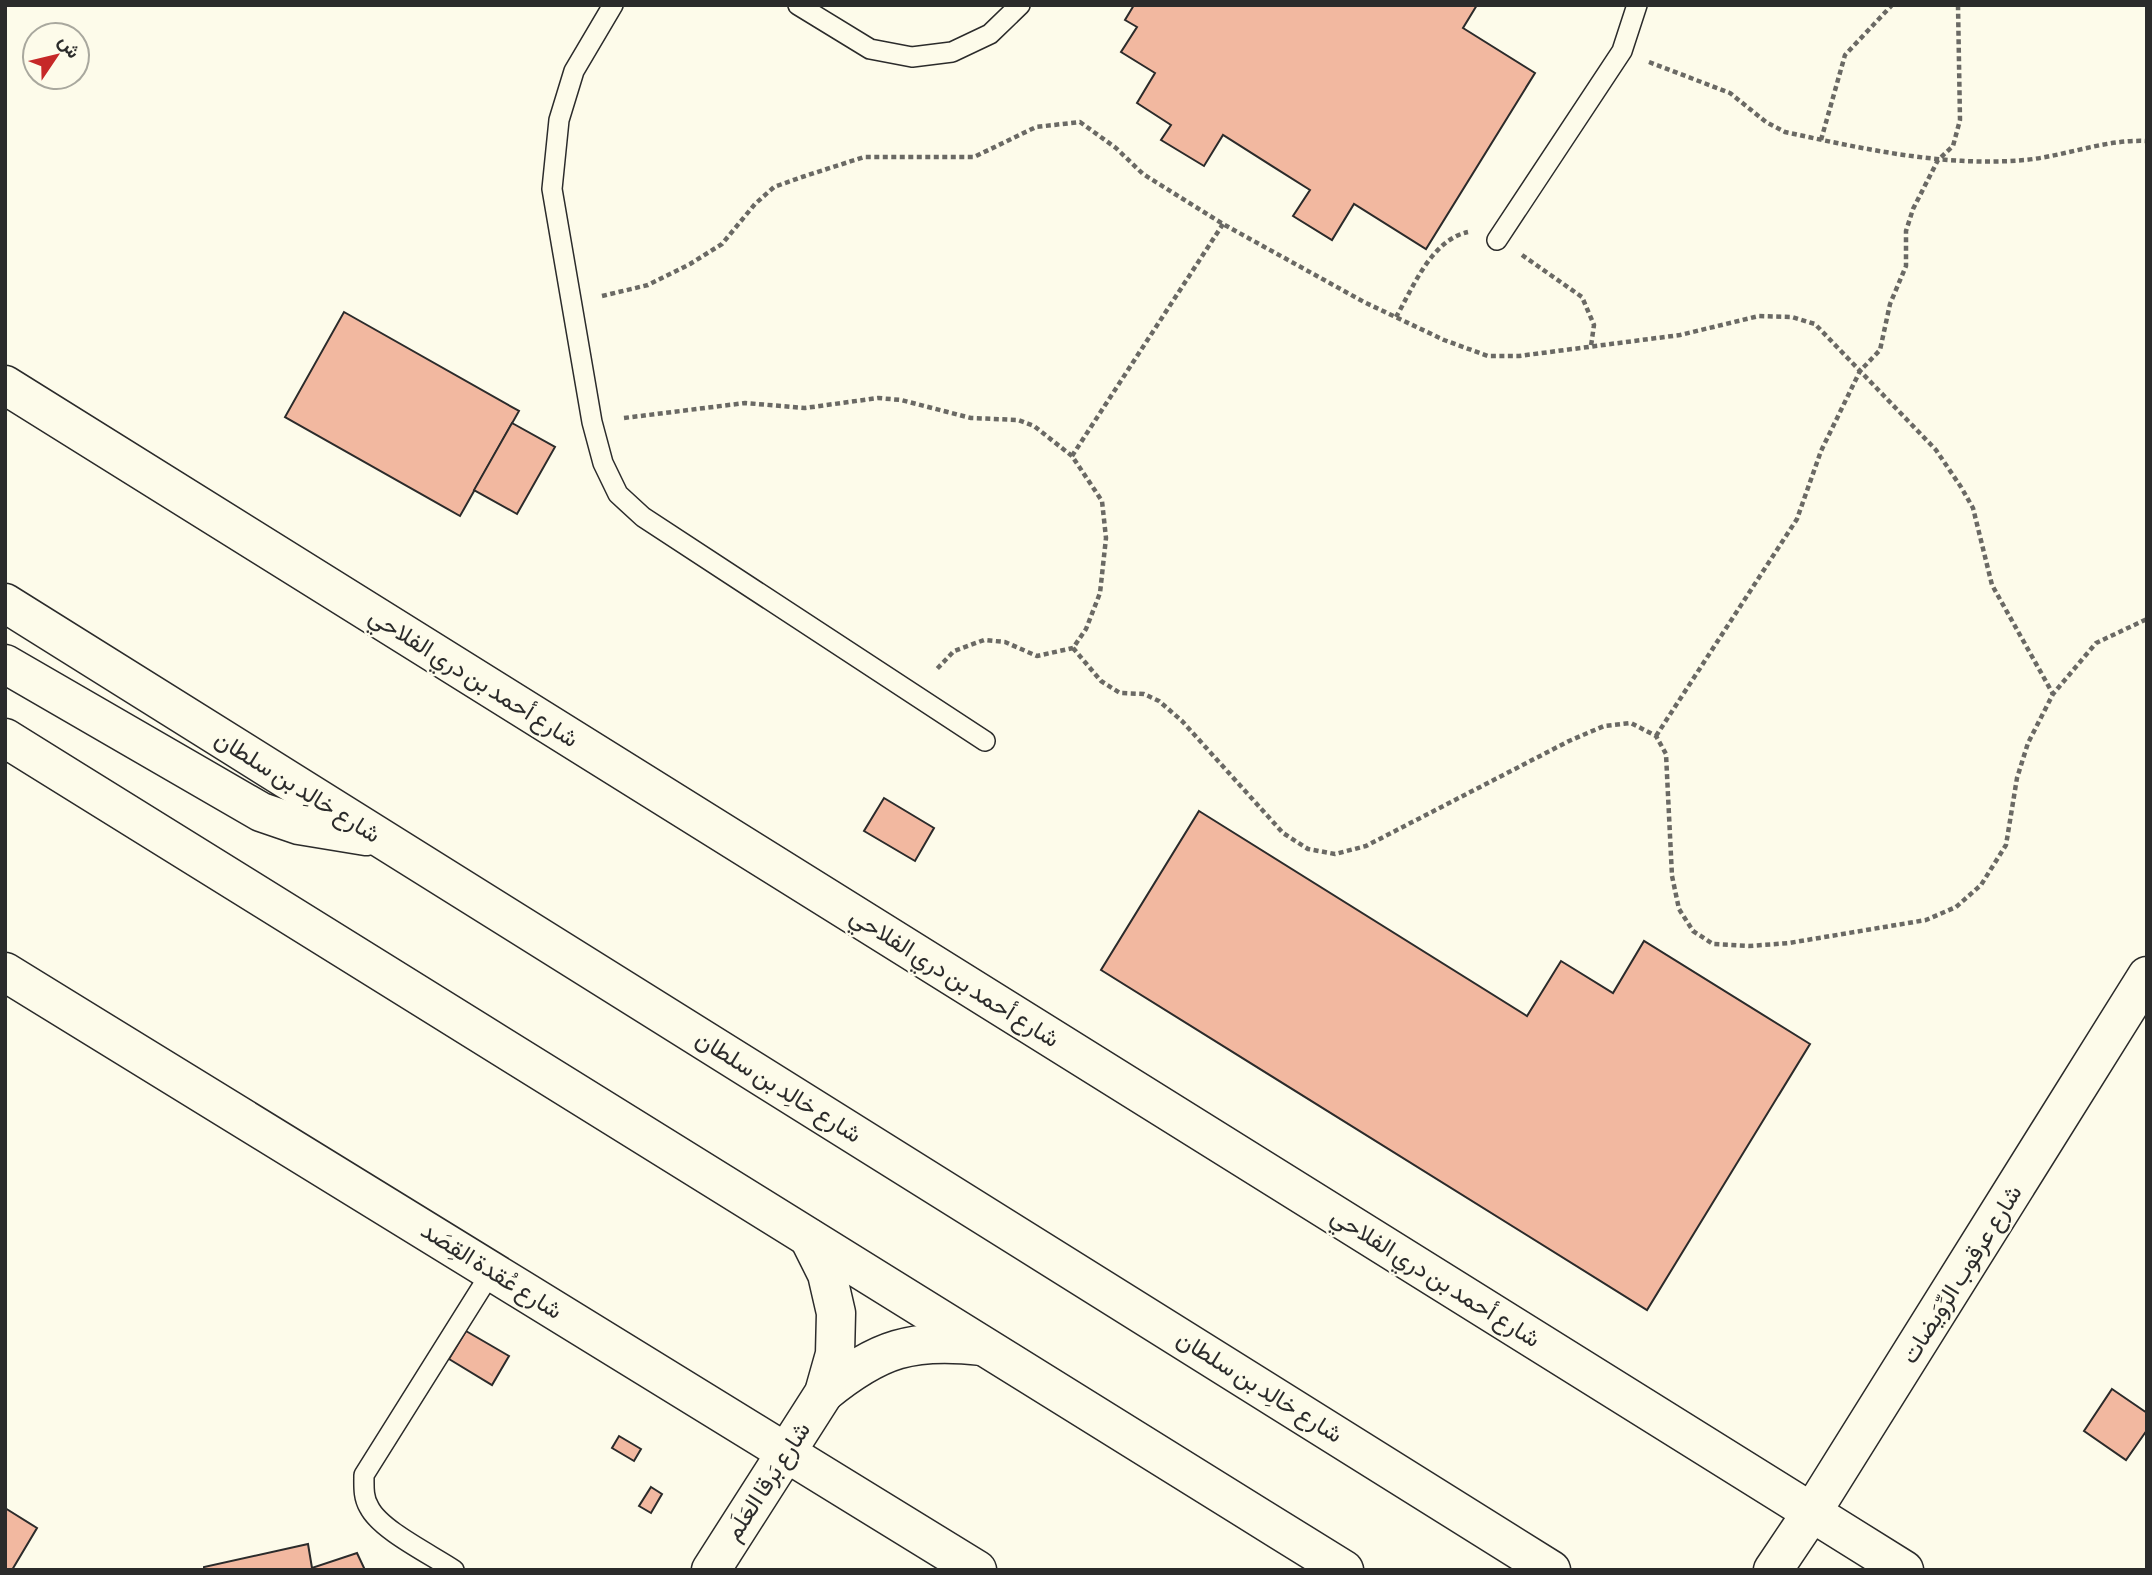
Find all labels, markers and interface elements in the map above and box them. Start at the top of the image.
north arrow [21,21,91,91]
text: ش [54,31,86,63]
street label: شارع أحمد بن دري الفلاحي [361,602,583,757]
street label: شارع خالِد بن سلطان [209,724,386,850]
street label: شارع أحمد بن دري الفلاحي [842,902,1064,1057]
street label: شارع خالِد بن سلطان [690,1024,867,1150]
street label: شارع عرقوب الرِّوَيضات [1895,1180,2029,1370]
street label: شارع أحمد بن دري الفلاحي [1323,1202,1545,1357]
street label: شارع عُقدة القِصَد [415,1216,567,1327]
street label: شارع خالِد بن سلطان [1171,1324,1348,1450]
street label: شارع بَرقا العَلَم [719,1417,818,1547]

